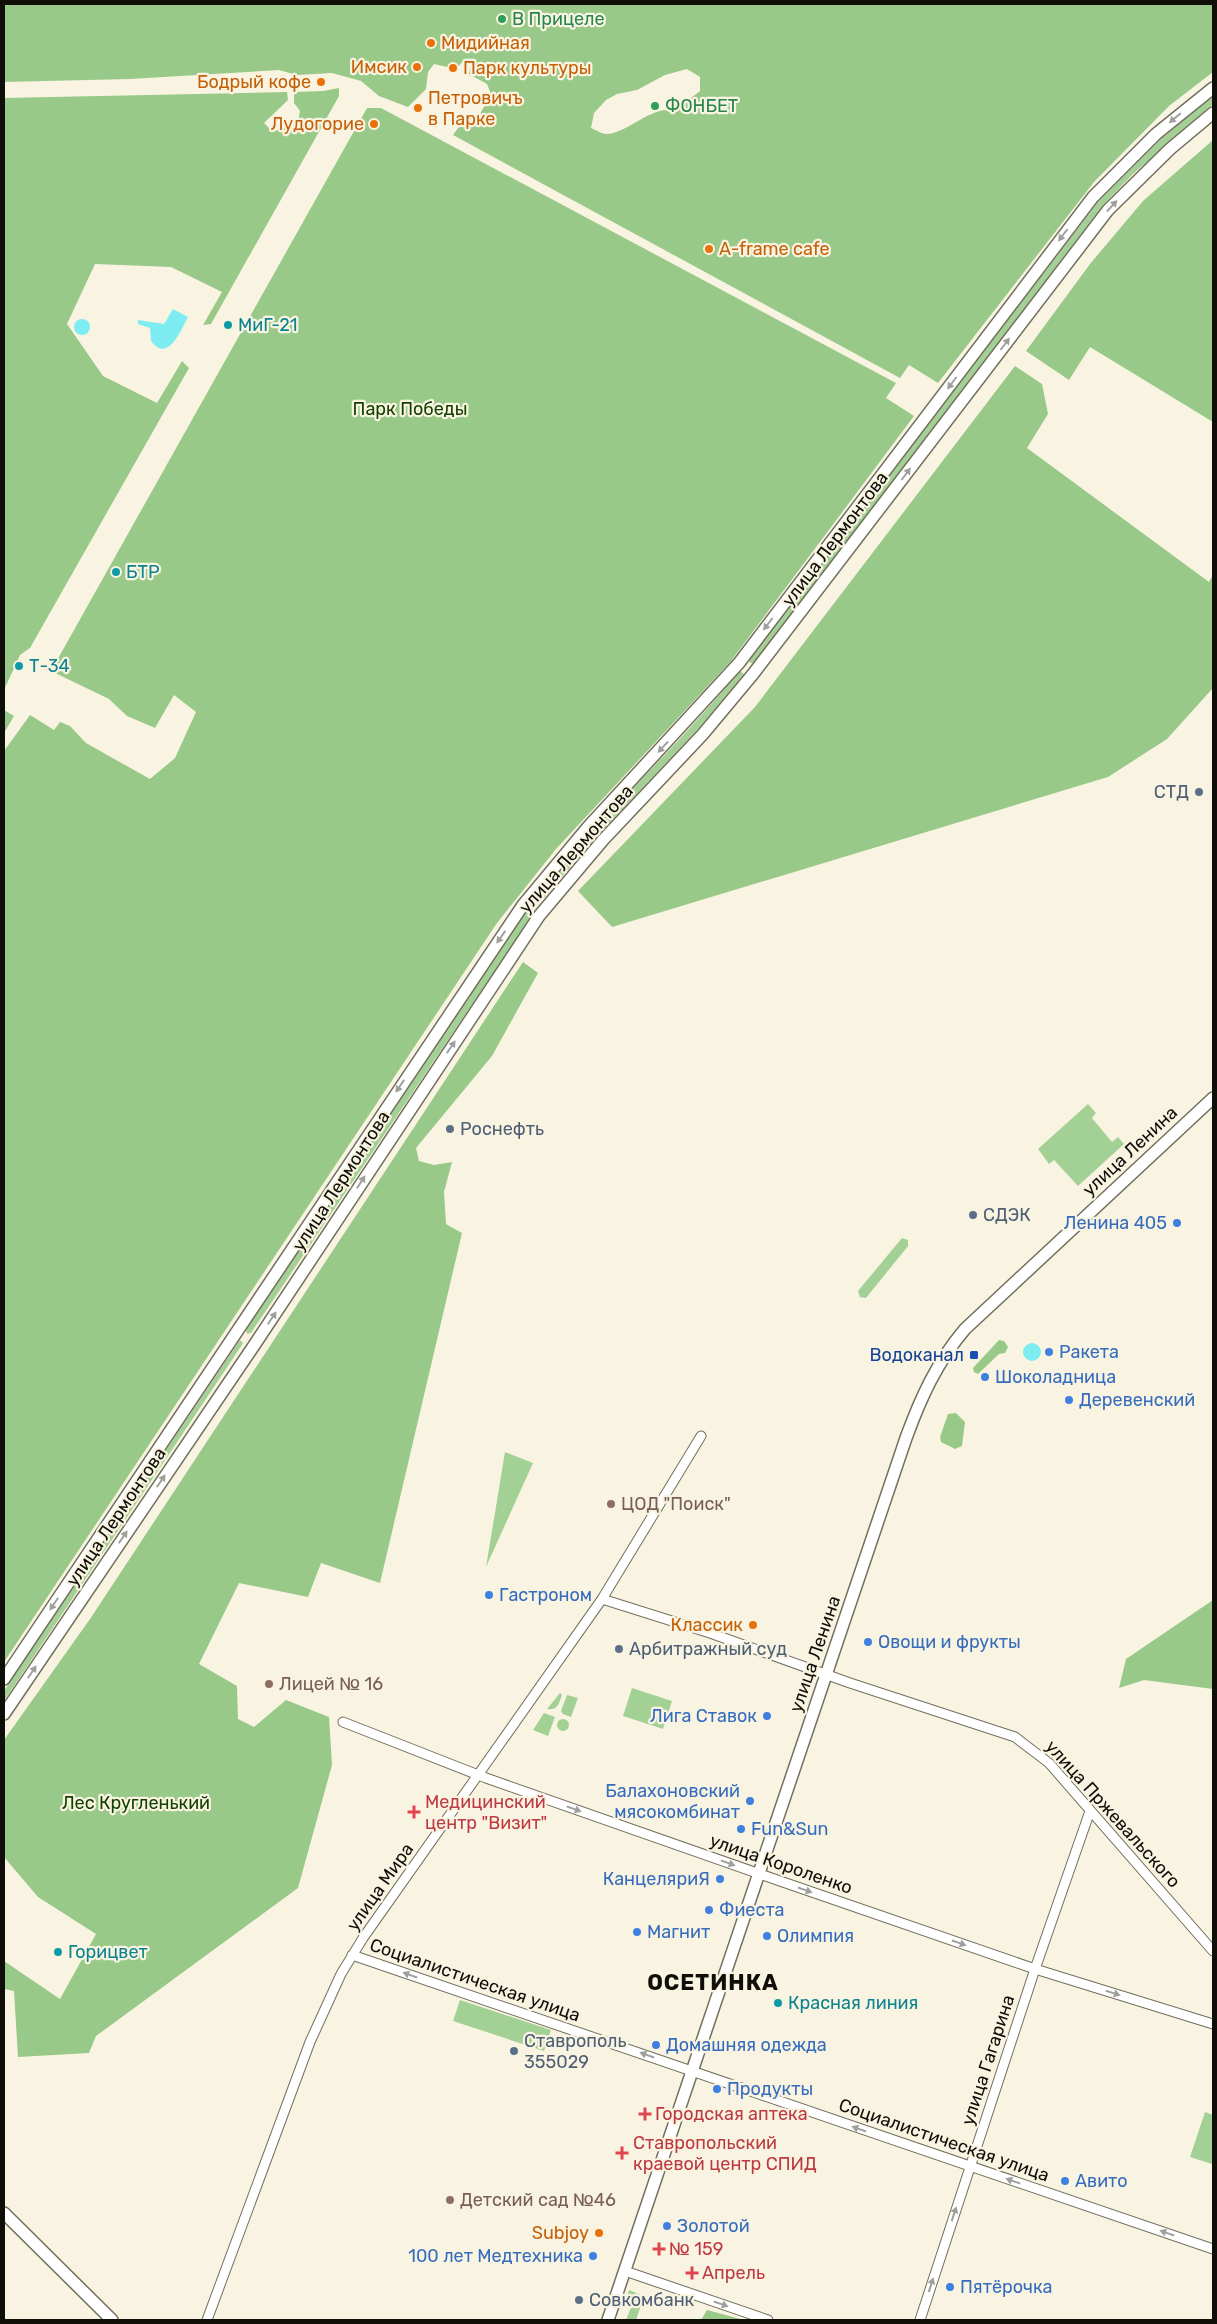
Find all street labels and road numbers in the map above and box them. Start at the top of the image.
street label: улица Лермонтова [777,467,893,611]
street label: улица Лермонтова [514,780,638,918]
street label: улица Ленина [1078,1101,1182,1201]
street label: улица Лермонтова [287,1107,395,1255]
street label: улица Лермонтова [61,1443,171,1591]
street label: улица Ленина [785,1593,845,1715]
street label: улица Пржевальского [1041,1736,1185,1892]
street label: улица Короленко [707,1829,855,1899]
street label: улица Мира [342,1839,418,1935]
street label: Социалистическая улица [367,1934,583,2026]
street label: улица Гагарина [957,1992,1019,2128]
street label: Социалистическая улица [836,2094,1052,2186]

